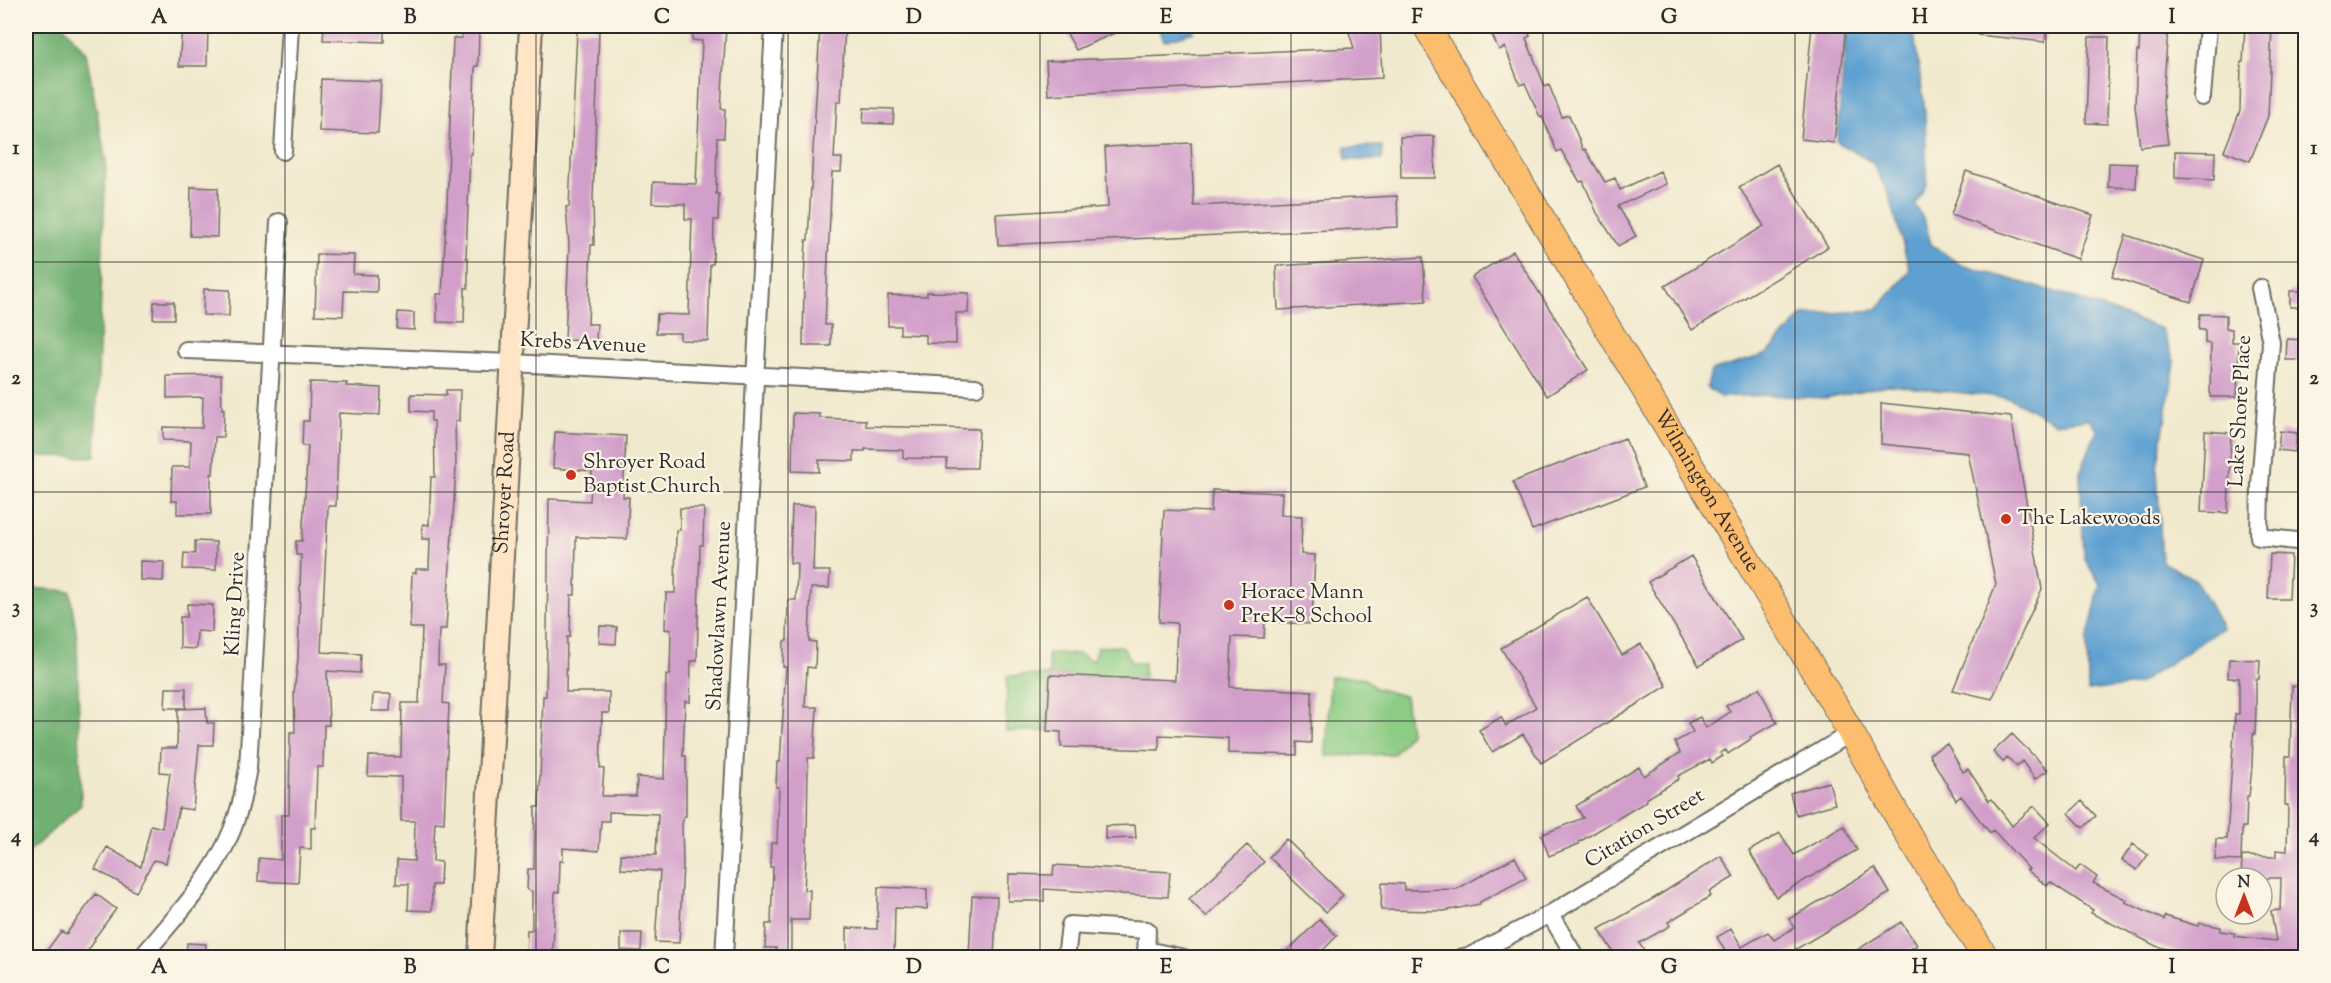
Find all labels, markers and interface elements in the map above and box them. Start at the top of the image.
text: A [151,4,168,33]
text: B [404,4,417,33]
text: C [654,4,670,33]
text: D [906,4,922,33]
text: E [1160,4,1173,33]
text: F [1411,4,1423,33]
text: G [1661,4,1678,33]
text: H [1912,4,1928,33]
text: I [2169,4,2176,33]
text: 1 [13,135,20,164]
text: 1 [2311,135,2318,164]
street label: Krebs Avenue [519,326,647,362]
street label: Lake Shore Place [2222,334,2260,488]
text: 2 [11,365,21,394]
text: 2 [2309,365,2319,394]
street label: Wilmington Avenue [1645,404,1767,578]
street label: Shroyer Road [487,430,524,555]
place label: Shroyer Road Baptist Church [583,448,721,502]
marker: Shroyer Road Baptist Church [564,468,578,482]
place label: The Lakewoods [2018,504,2160,534]
marker: The Lakewoods [1999,512,2013,526]
street label: Shadowlawn Avenue [700,520,740,712]
street label: Kling Drive [218,551,254,657]
place label: Horace Mann PreK–8 School [1241,578,1373,632]
text: 3 [12,594,20,623]
text: 3 [2310,594,2318,623]
marker: Horace Mann PreK–8 School [1222,598,1236,612]
street label: Citation Street [1580,781,1710,877]
text: 4 [10,823,21,852]
text: 4 [2308,823,2319,852]
north arrow [2214,866,2274,926]
text: N [2238,872,2251,895]
text: A [151,954,168,983]
text: B [404,954,417,983]
text: C [654,954,670,983]
text: D [906,954,922,983]
text: E [1160,954,1173,983]
text: F [1411,954,1423,983]
text: G [1661,954,1678,983]
text: H [1912,954,1928,983]
text: I [2169,954,2176,983]

